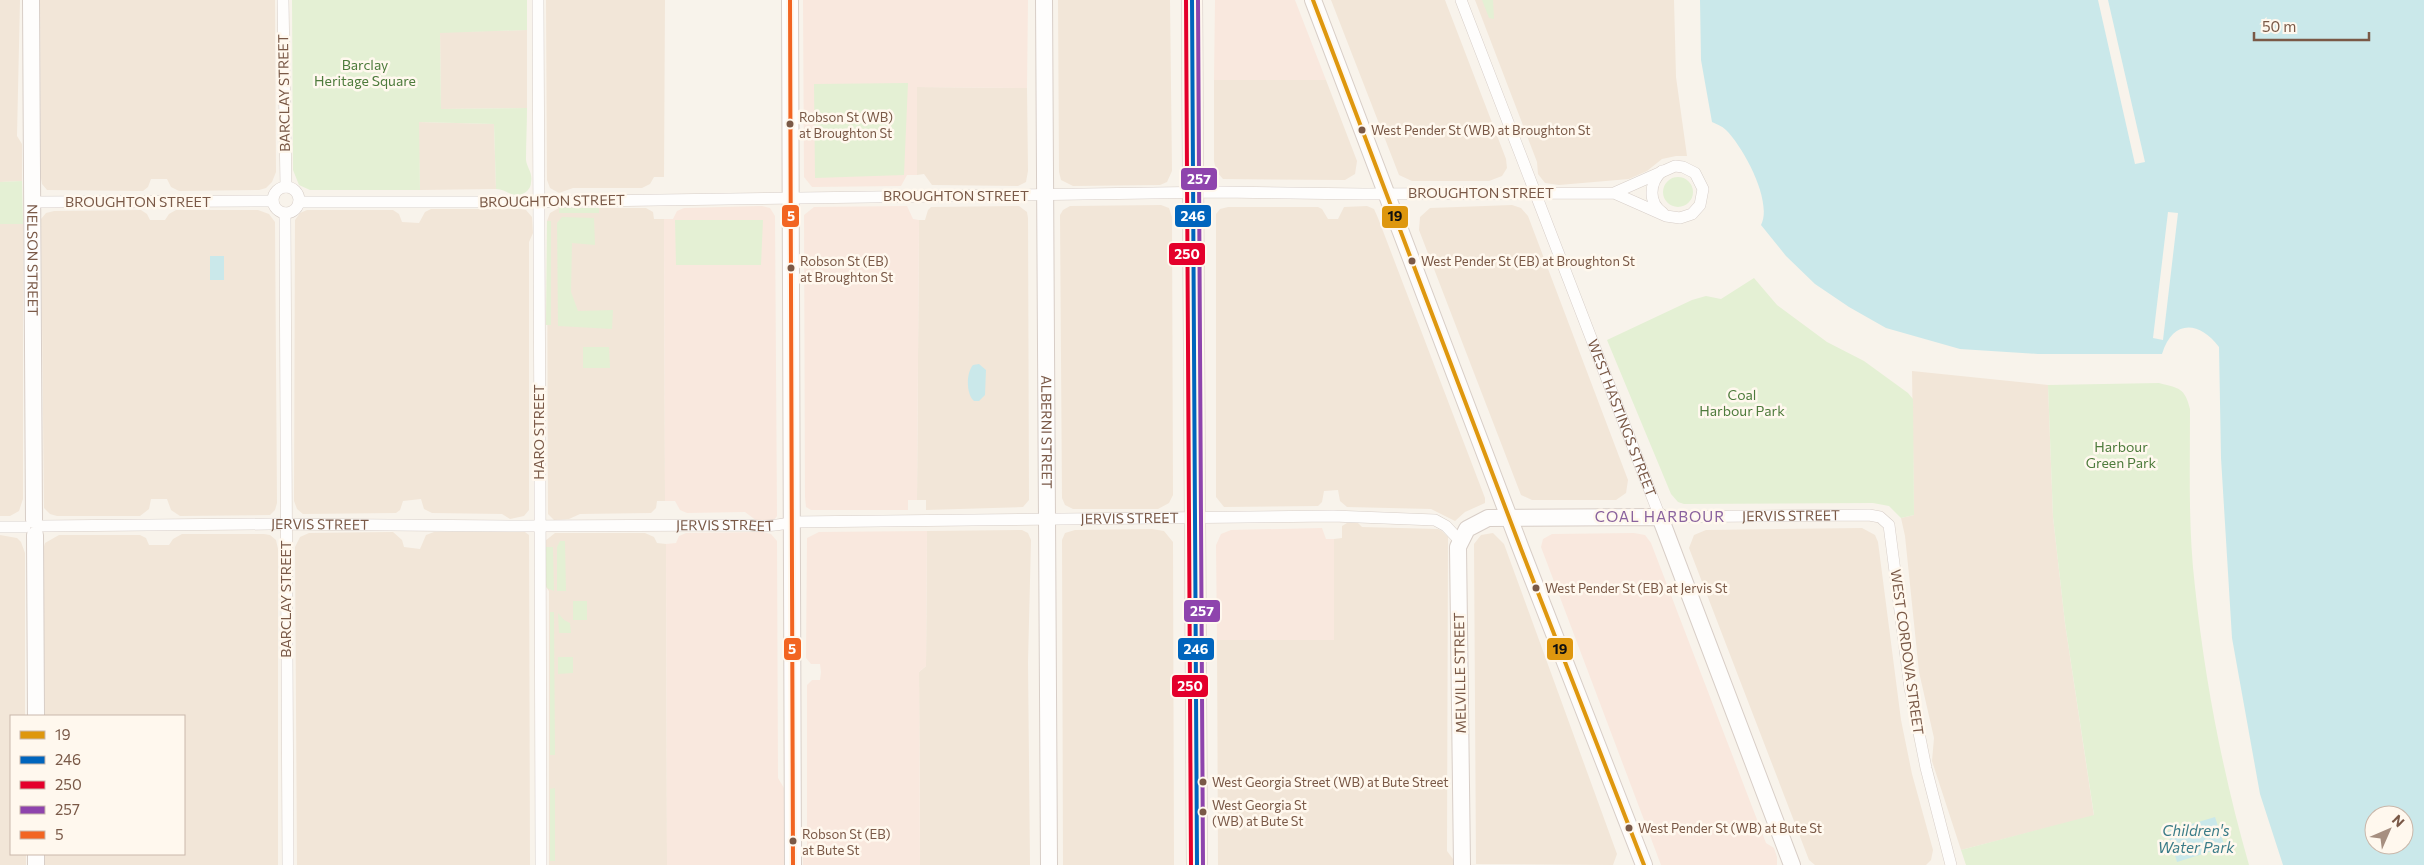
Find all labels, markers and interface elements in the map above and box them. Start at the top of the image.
scale bar [2254,10,2369,42]
text: 50 m [2262,17,2296,35]
street label: BARCLAY STREET [274,34,293,152]
park label: Barclay Heritage Square [314,56,416,89]
place label: Robson St (WB) at Broughton St [799,109,893,141]
marker: Robson St (WB) at Broughton St [785,119,795,129]
place label: West Pender St (WB) at Broughton St [1371,122,1591,138]
marker: West Pender St (WB) at Broughton St [1357,125,1367,135]
line badge: 257 [1180,167,1218,191]
text: 257 [1187,170,1211,187]
street label: BROUGHTON STREET [1408,184,1554,201]
street label: BROUGHTON STREET [883,187,1029,204]
street label: BROUGHTON STREET [479,191,625,210]
street label: BROUGHTON STREET [65,193,211,210]
street label: NELSON STREET [24,204,42,316]
line badge: 5 [781,204,800,228]
line badge: 246 [1174,204,1212,228]
line badge: 19 [1381,205,1409,229]
text: 5 [787,207,795,224]
text: 246 [1181,207,1206,224]
text: 19 [1388,207,1403,224]
line badge: 250 [1168,242,1206,266]
text: 250 [1174,245,1200,262]
place label: Robson St (EB) at Broughton St [800,253,893,285]
place label: West Pender St (EB) at Broughton St [1421,253,1635,269]
marker: West Pender St (EB) at Broughton St [1407,256,1417,266]
marker: Robson St (EB) at Broughton St [786,263,796,273]
street label: WEST HASTINGS STREET [1584,337,1660,499]
street label: ALBERNI STREET [1038,375,1056,489]
street label: HARO STREET [530,384,547,480]
park label: Coal Harbour Park [1699,386,1785,419]
park label: Harbour Green Park [2086,438,2157,471]
street label: JERVIS STREET [1742,506,1840,524]
district label: COAL HARBOUR [1595,507,1725,525]
street label: JERVIS STREET [1080,509,1179,527]
street label: JERVIS STREET [271,515,369,533]
street label: JERVIS STREET [676,516,774,534]
street label: BARCLAY STREET [277,540,294,658]
street label: WEST CORDOVA STREET [1887,568,1928,736]
place label: West Pender St (EB) at Jervis St [1545,580,1728,596]
marker: West Pender St (EB) at Jervis St [1531,583,1541,593]
line badge: 257 [1183,599,1221,623]
text: 257 [1190,602,1214,619]
street label: MELVILLE STREET [1450,612,1469,734]
line badge: 5 [783,637,802,661]
line badge: 246 [1177,637,1215,661]
line badge: 19 [1546,637,1574,661]
text: 5 [788,640,796,657]
text: 246 [1184,640,1209,657]
text: 19 [1553,640,1568,657]
line badge: 250 [1171,674,1209,698]
text: 250 [1177,677,1203,694]
legend [10,715,185,855]
text: 19 [55,725,71,743]
text: 246 [55,750,81,768]
place label: West Georgia Street (WB) at Bute Street [1212,774,1449,790]
text: 250 [55,775,82,793]
marker: West Georgia Street (WB) at Bute Street [1198,777,1208,787]
place label: West Georgia St (WB) at Bute St [1212,797,1307,829]
text: 257 [55,800,80,818]
north arrow [2364,805,2414,855]
marker: West Georgia St (WB) at Bute St [1198,807,1208,817]
text: N [2389,811,2408,830]
place label: West Pender St (WB) at Bute St [1638,820,1822,836]
water label: Children's Water Park [2158,821,2235,856]
marker: West Pender St (WB) at Bute St [1624,823,1634,833]
text: 5 [55,825,64,843]
place label: Robson St (EB) at Bute St [802,826,890,858]
marker: Robson St (EB) at Bute St [788,836,798,846]

